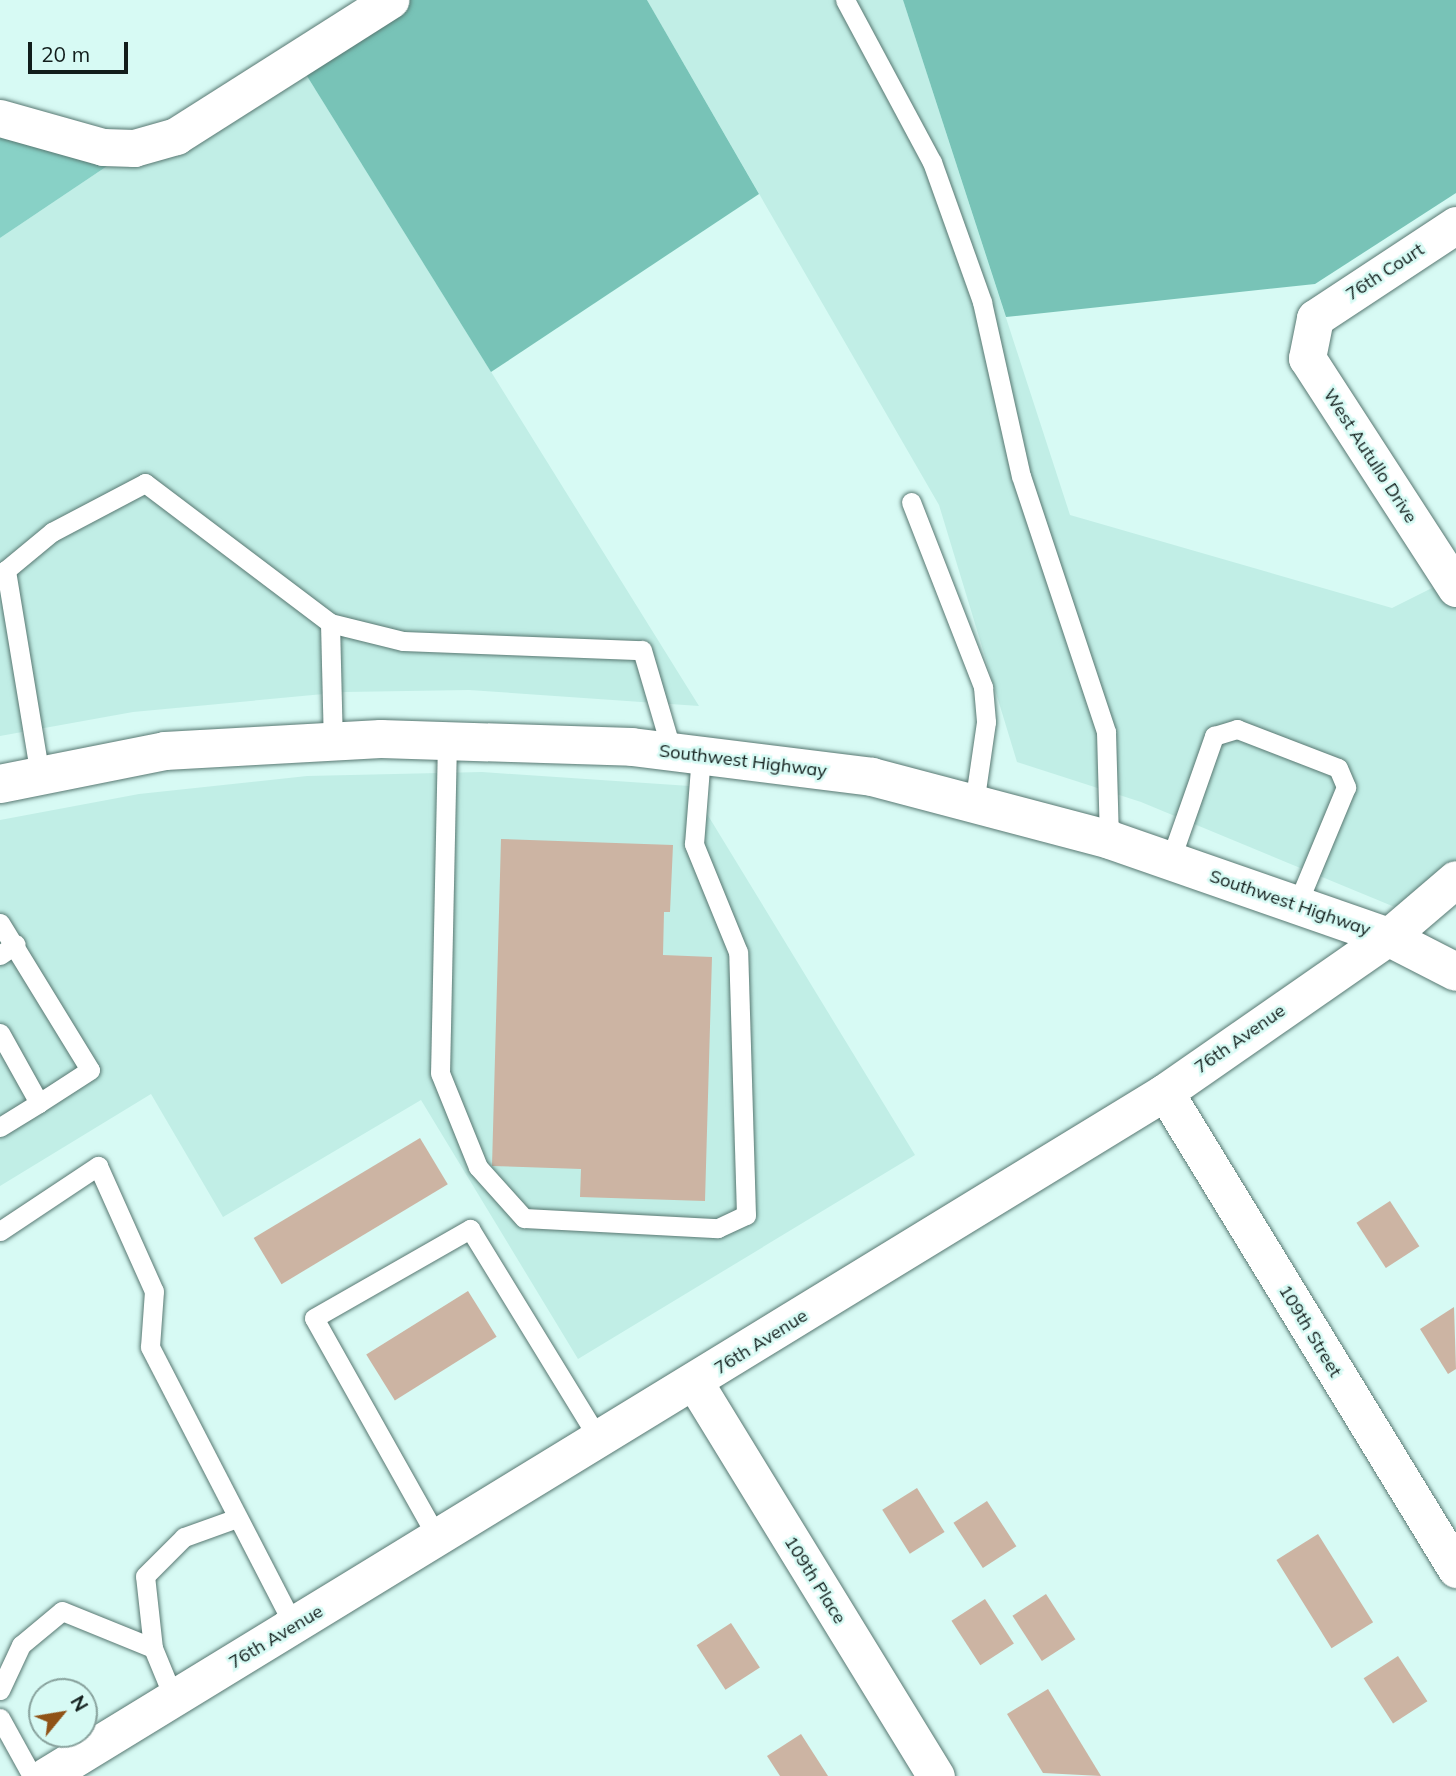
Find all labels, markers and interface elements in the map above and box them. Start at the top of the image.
scale bar [32,28,131,72]
text: 20 m [41,41,90,67]
street label: 76th Court [1342,239,1428,305]
street label: West Autullo Drive [1318,385,1422,527]
street label: Southwest Highway [658,740,828,782]
street label: Southwest Highway [1207,865,1373,941]
street label: 76th Avenue [1190,1000,1290,1078]
street label: 109th Street [1274,1281,1346,1381]
street label: 76th Avenue [710,1305,812,1379]
street label: 109th Place [780,1532,850,1628]
street label: 76th Avenue [225,1600,327,1674]
north arrow [28,1678,98,1748]
text: N [65,1691,93,1716]

